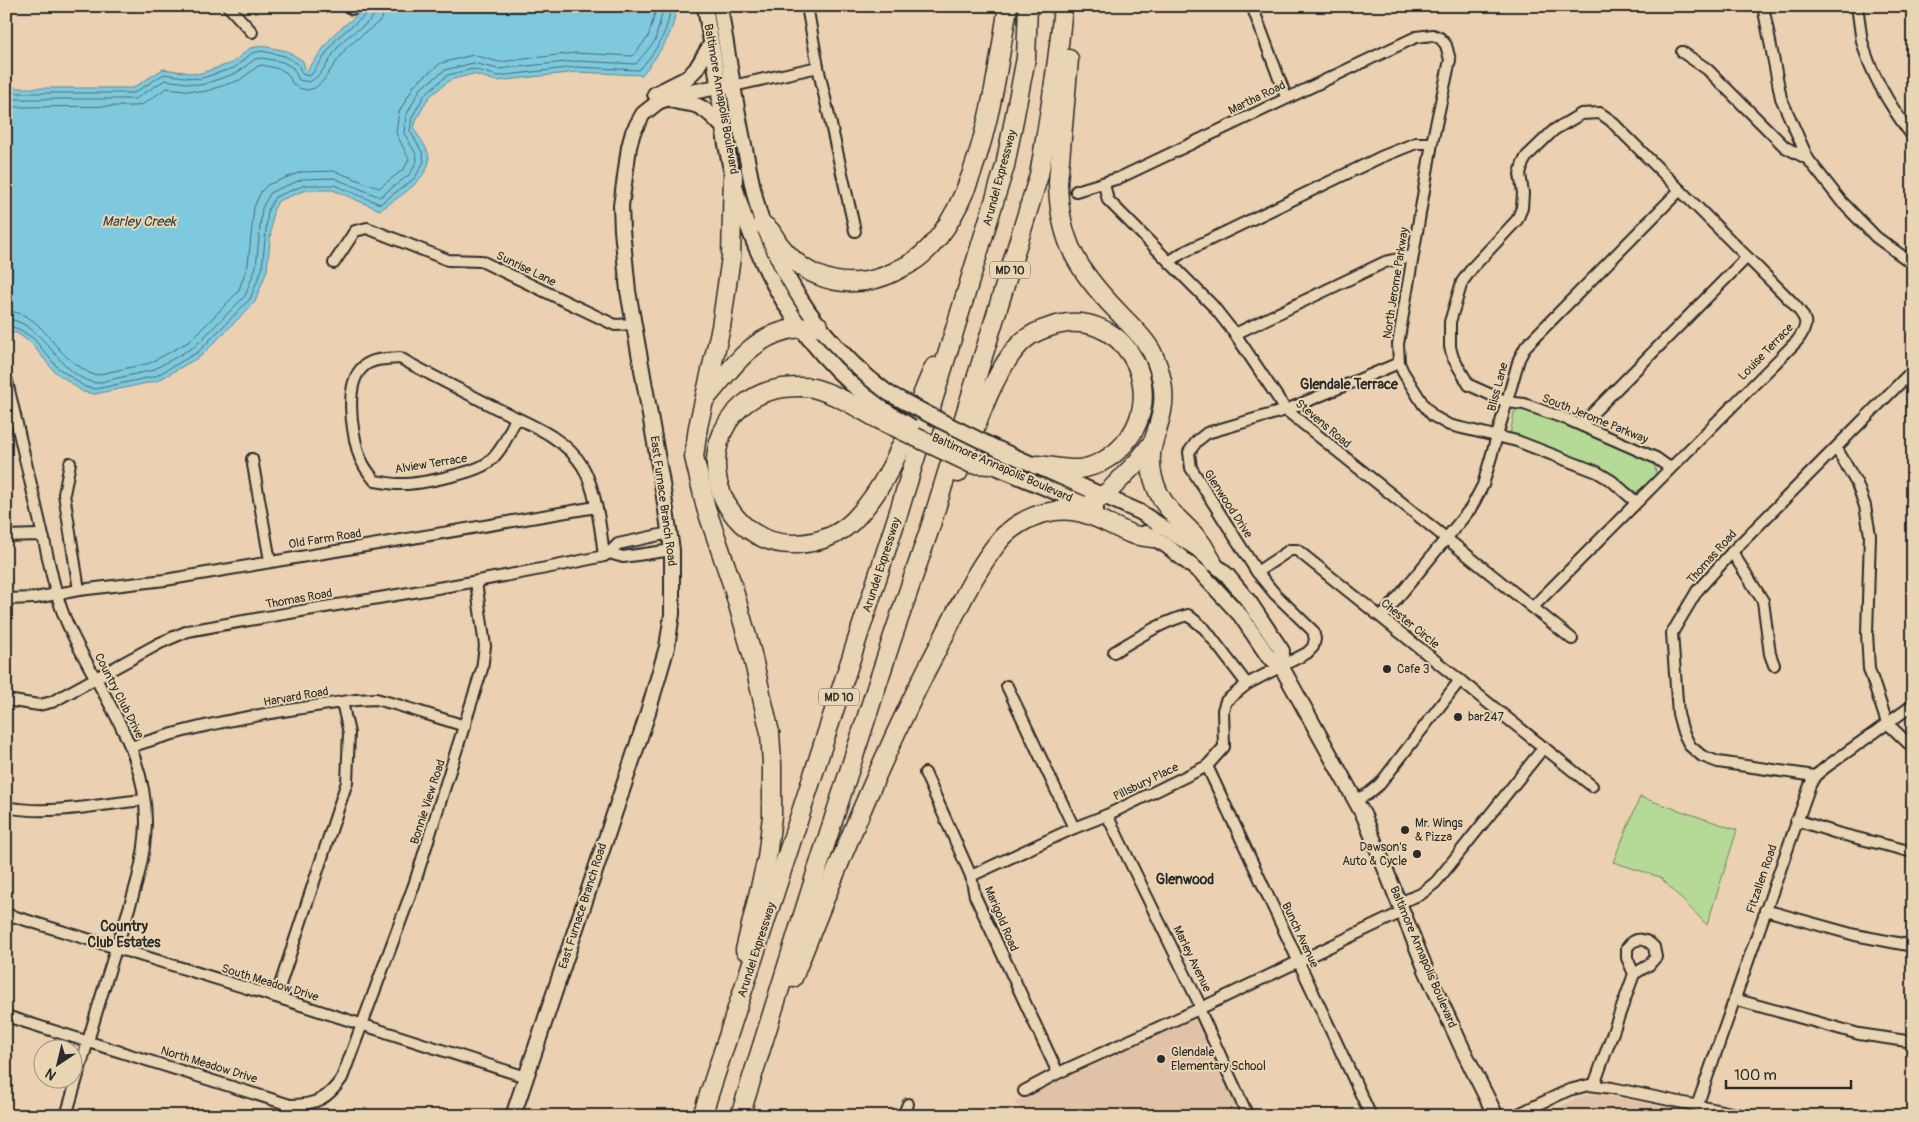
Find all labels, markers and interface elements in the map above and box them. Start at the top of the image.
street label: Baltimore Annapolis Boulevard [700,23,742,176]
street label: Martha Road [1226,78,1288,118]
street label: Arundel Expressway [980,128,1020,228]
water label: Marley Creek [102,213,177,230]
street label: North Jerome Parkway [1380,226,1412,340]
street label: Sunrise Lane [494,248,558,290]
road number: MD 10 [990,262,1030,278]
street label: Louise Terrace [1735,320,1797,384]
street label: Bliss Lane [1484,361,1512,413]
district label: Glendale Terrace [1300,376,1399,393]
street label: South Jerome Parkway [1540,391,1650,447]
street label: Stevens Road [1292,396,1354,452]
street label: Baltimore Annapolis Boulevard [929,430,1075,506]
street label: East Furnace Branch Road [646,435,680,567]
street label: Alview Terrace [394,451,468,477]
street label: Glenwood Drive [1200,467,1256,541]
street label: Arundel Expressway [860,516,904,614]
street label: Old Farm Road [288,526,363,552]
street label: Thomas Road [1684,527,1740,587]
street label: Thomas Road [264,586,334,612]
street label: Chester Circle [1378,596,1442,652]
street label: Country Club Drive [91,651,147,741]
place label: Cafe 3 [1397,662,1430,677]
marker: Cafe 3 [1381,663,1393,675]
street label: Harvard Road [262,684,330,710]
road number: MD 10 [819,689,859,706]
place label: bar247 [1468,710,1504,725]
marker: bar247 [1452,711,1464,723]
street label: Bonnie View Road [407,758,449,846]
street label: Pillsbury Place [1111,760,1181,804]
place label: Mr. Wings & Pizza [1415,816,1464,845]
marker: Mr. Wings & Pizza [1399,824,1411,836]
place label: Dawson's Auto & Cycle [1342,840,1408,869]
street label: East Furnace Branch Road [556,841,610,971]
street label: Fitzallen Road [1743,843,1781,915]
marker: Dawson's Auto & Cycle [1411,848,1423,860]
district label: Glenwood [1156,871,1214,888]
street label: Marigold Road [981,884,1021,954]
street label: Baltimore Annapolis Boulevard [1386,884,1460,1030]
street label: Bunch Avenue [1278,900,1322,970]
street label: Arundel Expressway [735,901,779,999]
district label: Country Club Estates [88,918,161,951]
street label: Marley Avenue [1169,923,1215,995]
street label: South Meadow Drive [220,961,321,1005]
north arrow [32,1040,82,1090]
street label: North Meadow Drive [159,1043,259,1087]
place label: Glendale Elementary School [1171,1045,1266,1074]
marker: Glendale Elementary School [1155,1053,1167,1065]
scale bar [1726,1057,1852,1089]
text: N [42,1065,60,1084]
text: 100 m [1734,1066,1777,1085]

